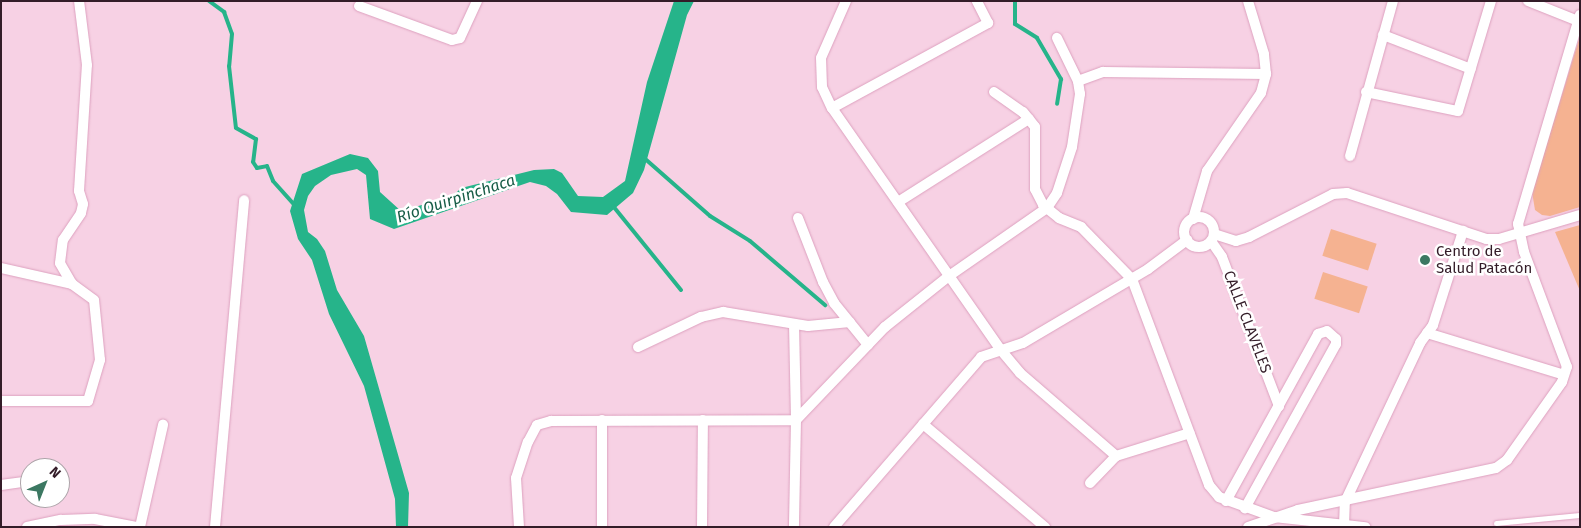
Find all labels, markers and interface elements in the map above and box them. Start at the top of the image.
water label: Río Quirpinchaca [394,171,518,227]
place label: Centro de Salud Patacón [1436,242,1532,277]
marker: Centro de Salud Patacón [1418,253,1432,267]
street label: CALLE CLAVELES [1219,268,1275,376]
north arrow [20,458,70,508]
text: N [46,463,64,482]

